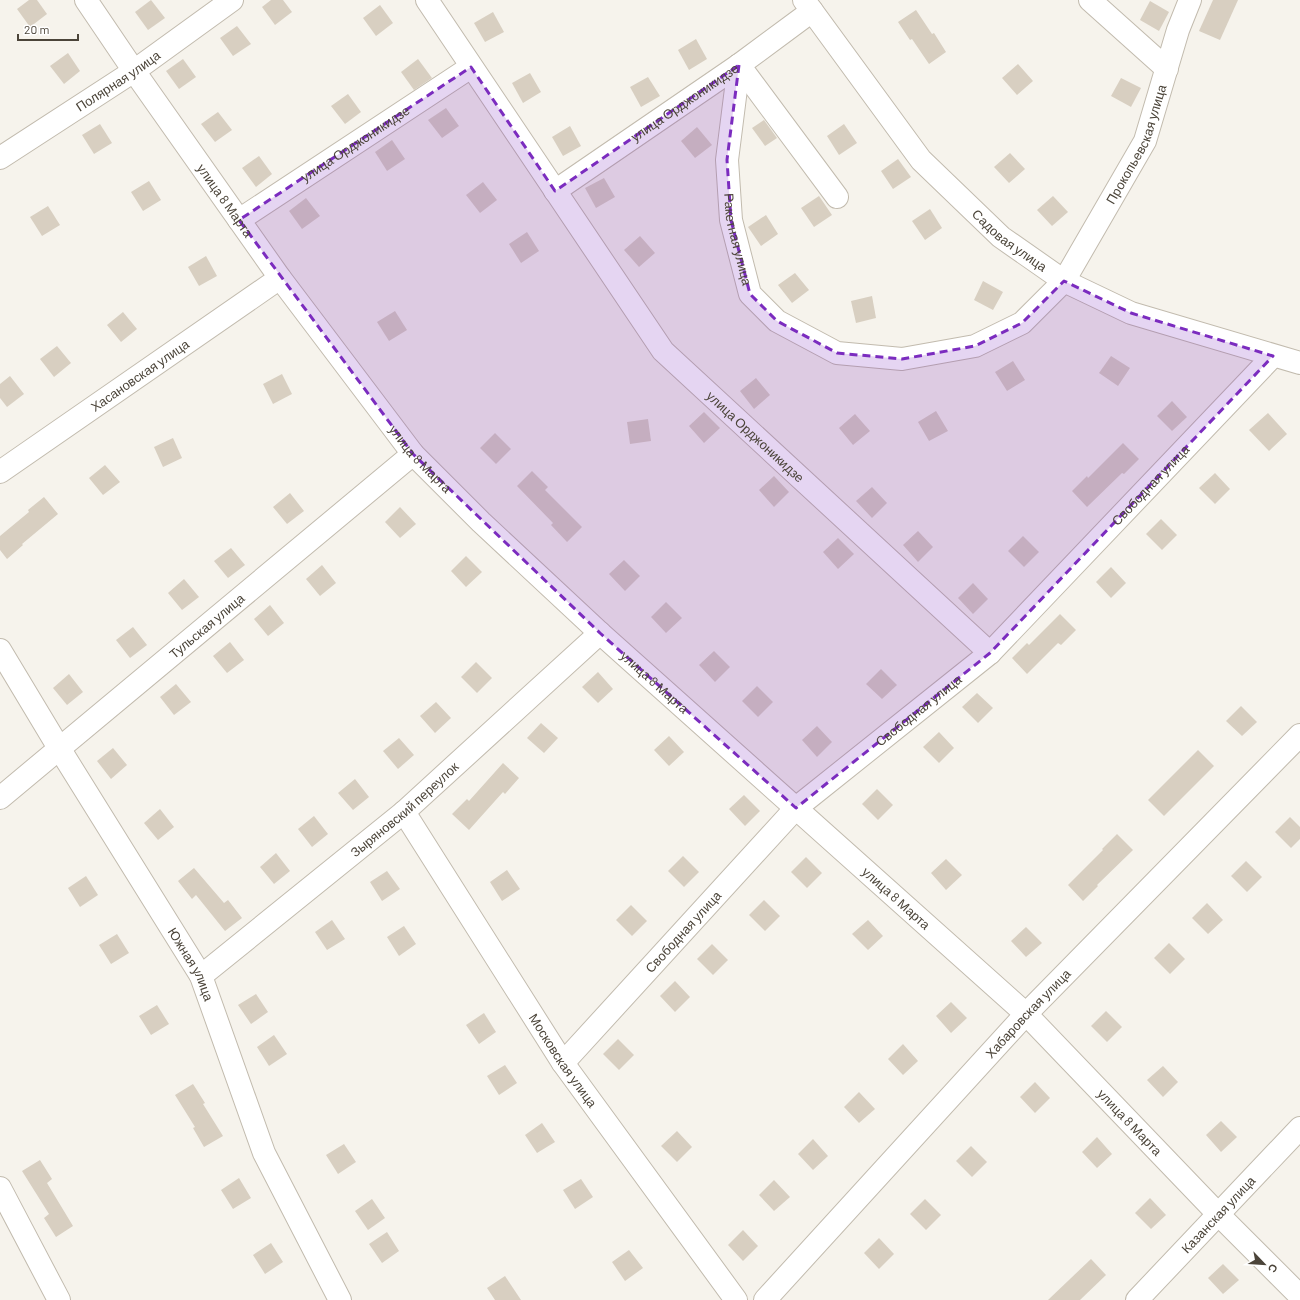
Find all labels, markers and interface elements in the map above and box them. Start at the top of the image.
scale bar [18,16,78,42]
text: 20 m [24,22,50,36]
street label: Полярная улица [73,46,164,115]
street label: улица Орджоникидзе [628,60,741,145]
street label: Прокопьевская улица [1102,82,1170,207]
street label: улица Орджоникидзе [298,102,412,185]
street label: улица 8 Марта [194,161,257,241]
street label: Ракетная улица [721,193,756,288]
street label: Садовая улица [969,206,1051,275]
street label: Хасановская улица [88,335,193,415]
street label: улица Орджоникидзе [704,388,808,485]
street label: улица 8 Марта [386,422,456,497]
street label: Свободная улица [1108,441,1193,528]
street label: Тульская улица [166,589,248,662]
street label: улица 8 Марта [617,647,693,717]
street label: Свободная улица [872,671,965,749]
street label: Зыряновский переулок [347,758,462,860]
street label: улица 8 Марта [859,863,934,933]
street label: Свободная улица [642,887,725,976]
street label: Южная улица [165,924,217,1004]
street label: Хабаровская улица [982,965,1074,1061]
street label: Московская улица [526,1011,601,1111]
street label: улица 8 Марта [1094,1086,1166,1159]
street label: Казанская улица [1178,1172,1259,1256]
north arrow [1244,1244,1284,1284]
text: С [1266,1262,1281,1275]

